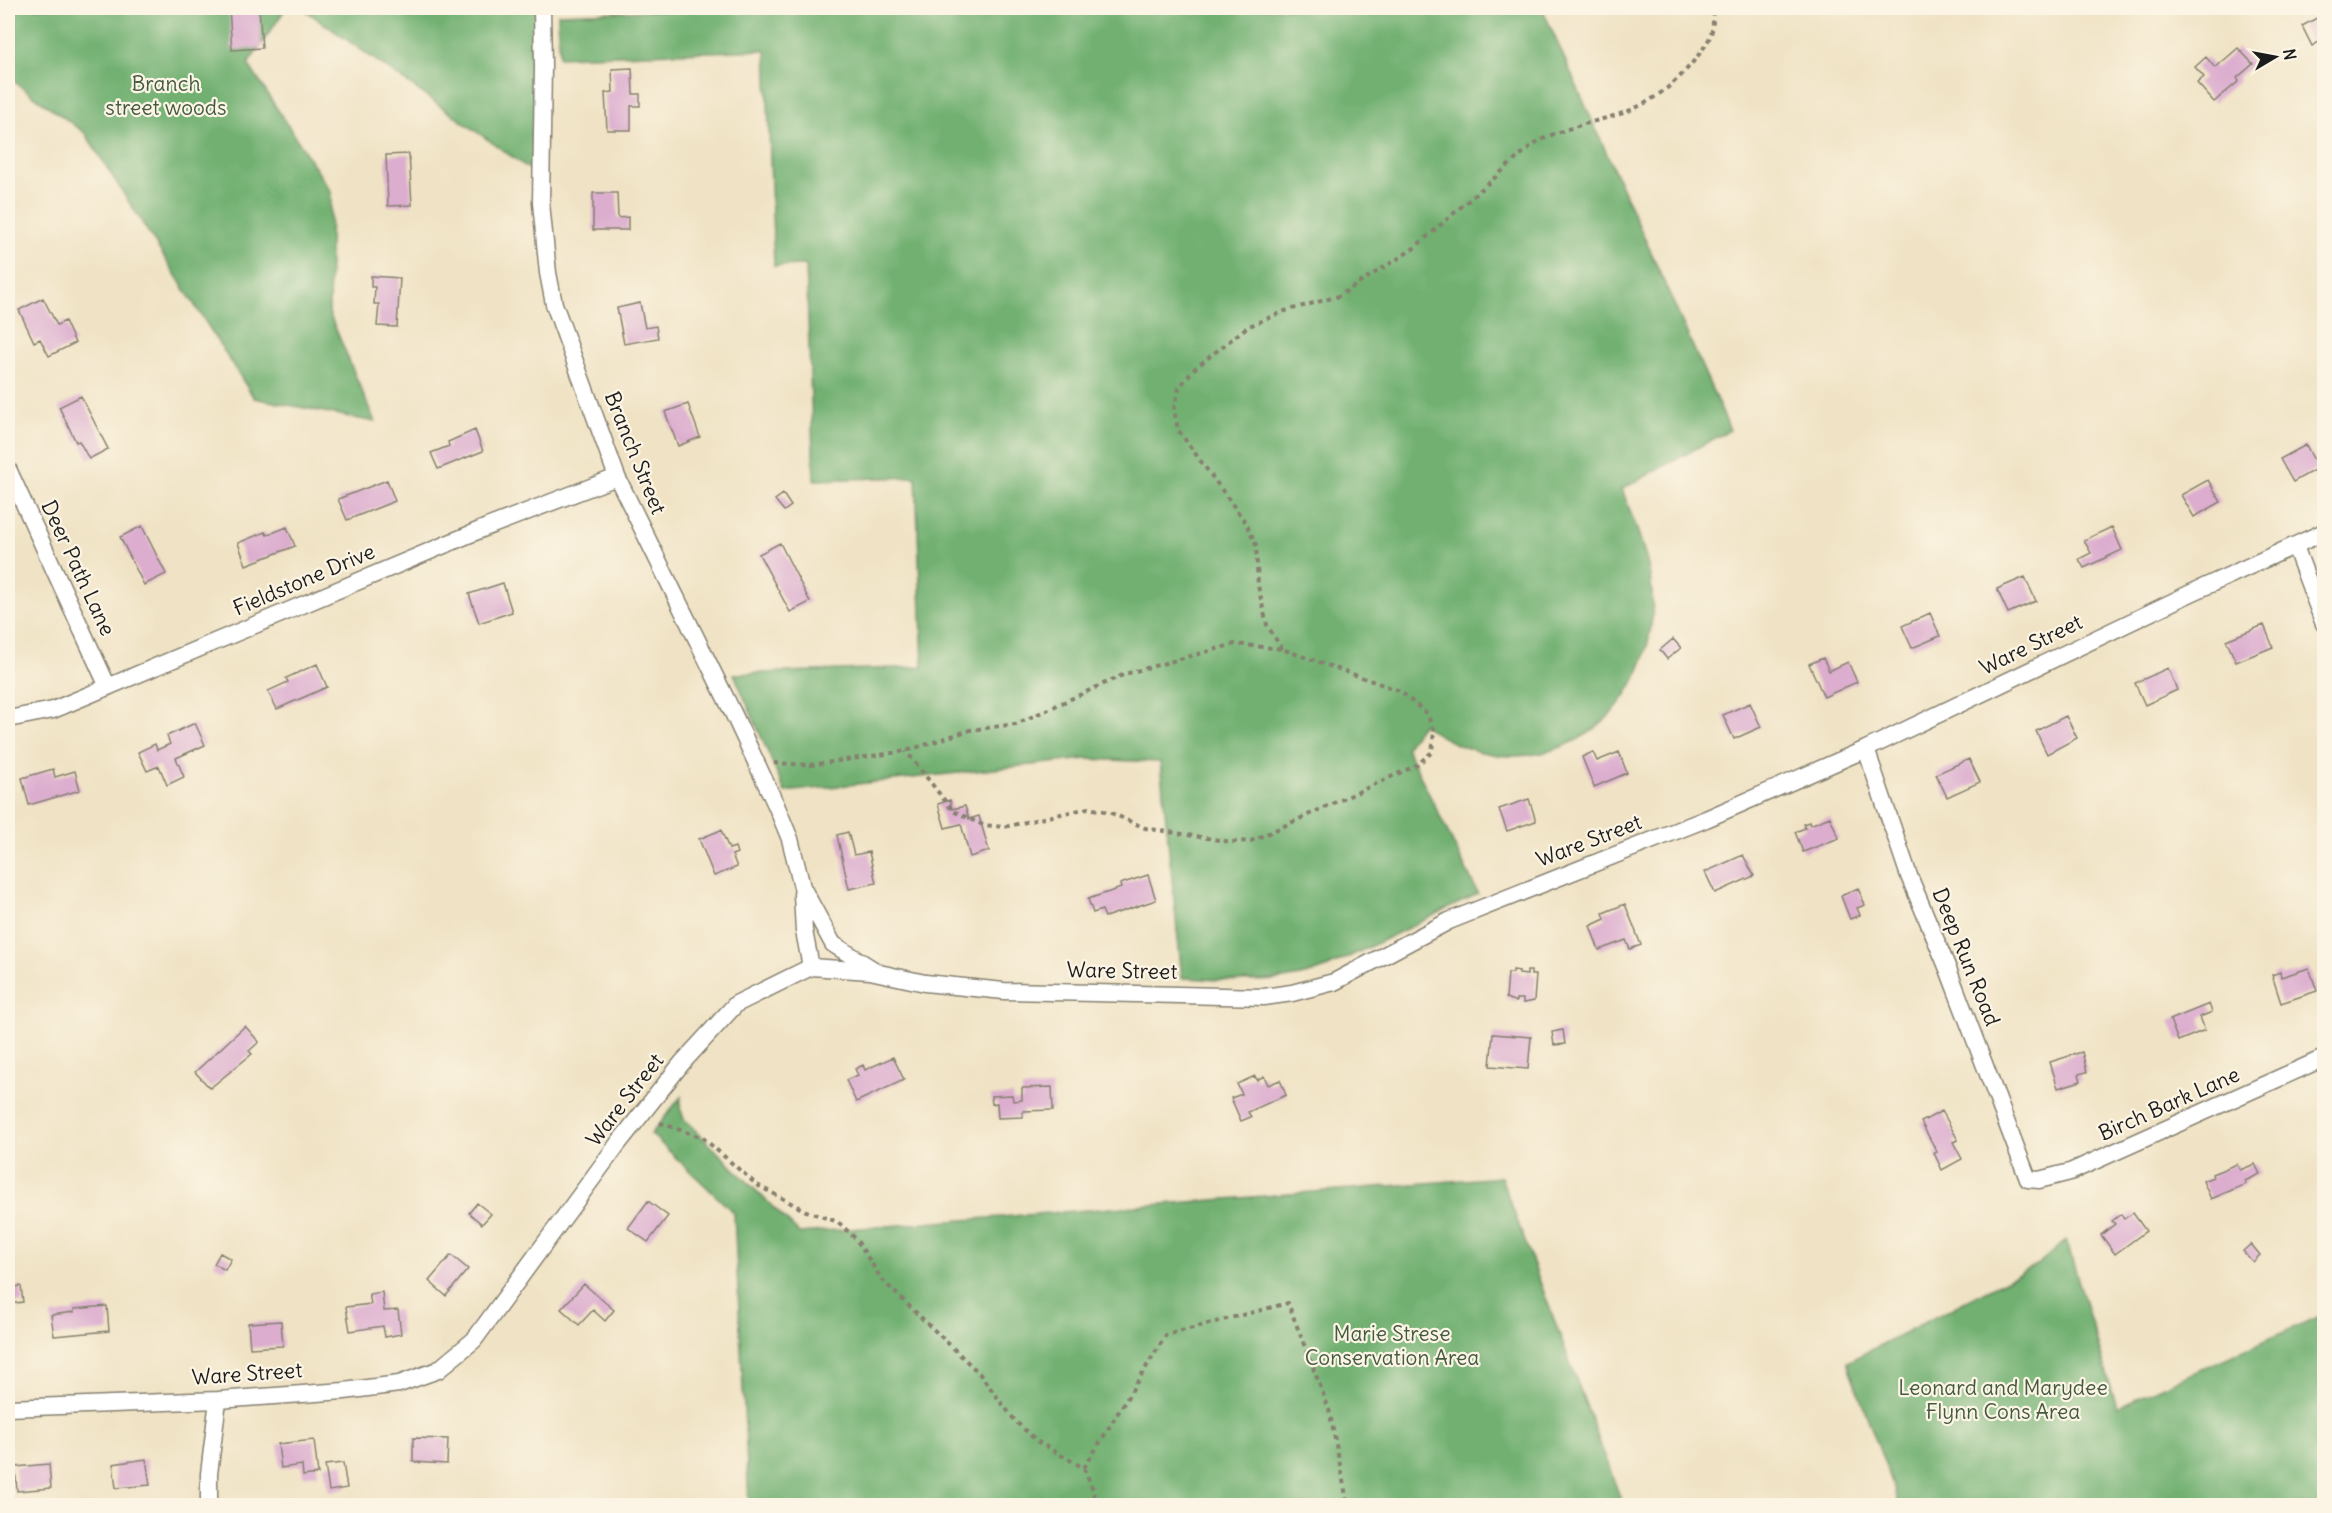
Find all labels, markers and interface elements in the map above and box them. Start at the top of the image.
north arrow [2245,27,2305,87]
text: N [2279,47,2301,62]
park label: Branch street woods [105,70,227,121]
street label: Branch Street [599,387,672,518]
street label: Deer Path Lane [35,496,122,640]
street label: Fieldstone Drive [229,538,379,622]
street label: Ware Street [1975,608,2086,681]
street label: Ware Street [1532,808,1645,873]
street label: Deep Run Road [1927,884,2006,1030]
street label: Ware Street [1066,956,1178,985]
street label: Ware Street [580,1048,669,1152]
street label: Birch Bark Lane [2094,1060,2243,1147]
park label: Marie Strese Conservation Area [1305,1320,1479,1371]
street label: Ware Street [191,1356,303,1391]
park label: Leonard and Marydee Flynn Cons Area [1898,1374,2108,1425]

